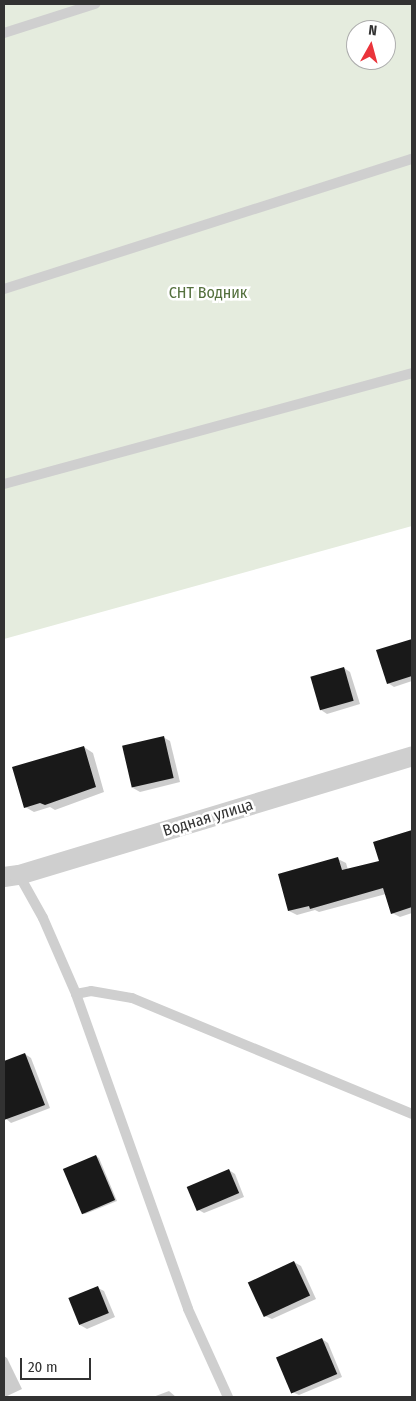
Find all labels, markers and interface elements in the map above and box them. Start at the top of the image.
north arrow [346,20,396,70]
text: N [368,22,378,40]
park label: СНТ Водник [169,283,247,303]
street label: Водная улица [161,795,255,841]
scale bar [22,1348,94,1380]
text: 20 m [28,1358,58,1376]

